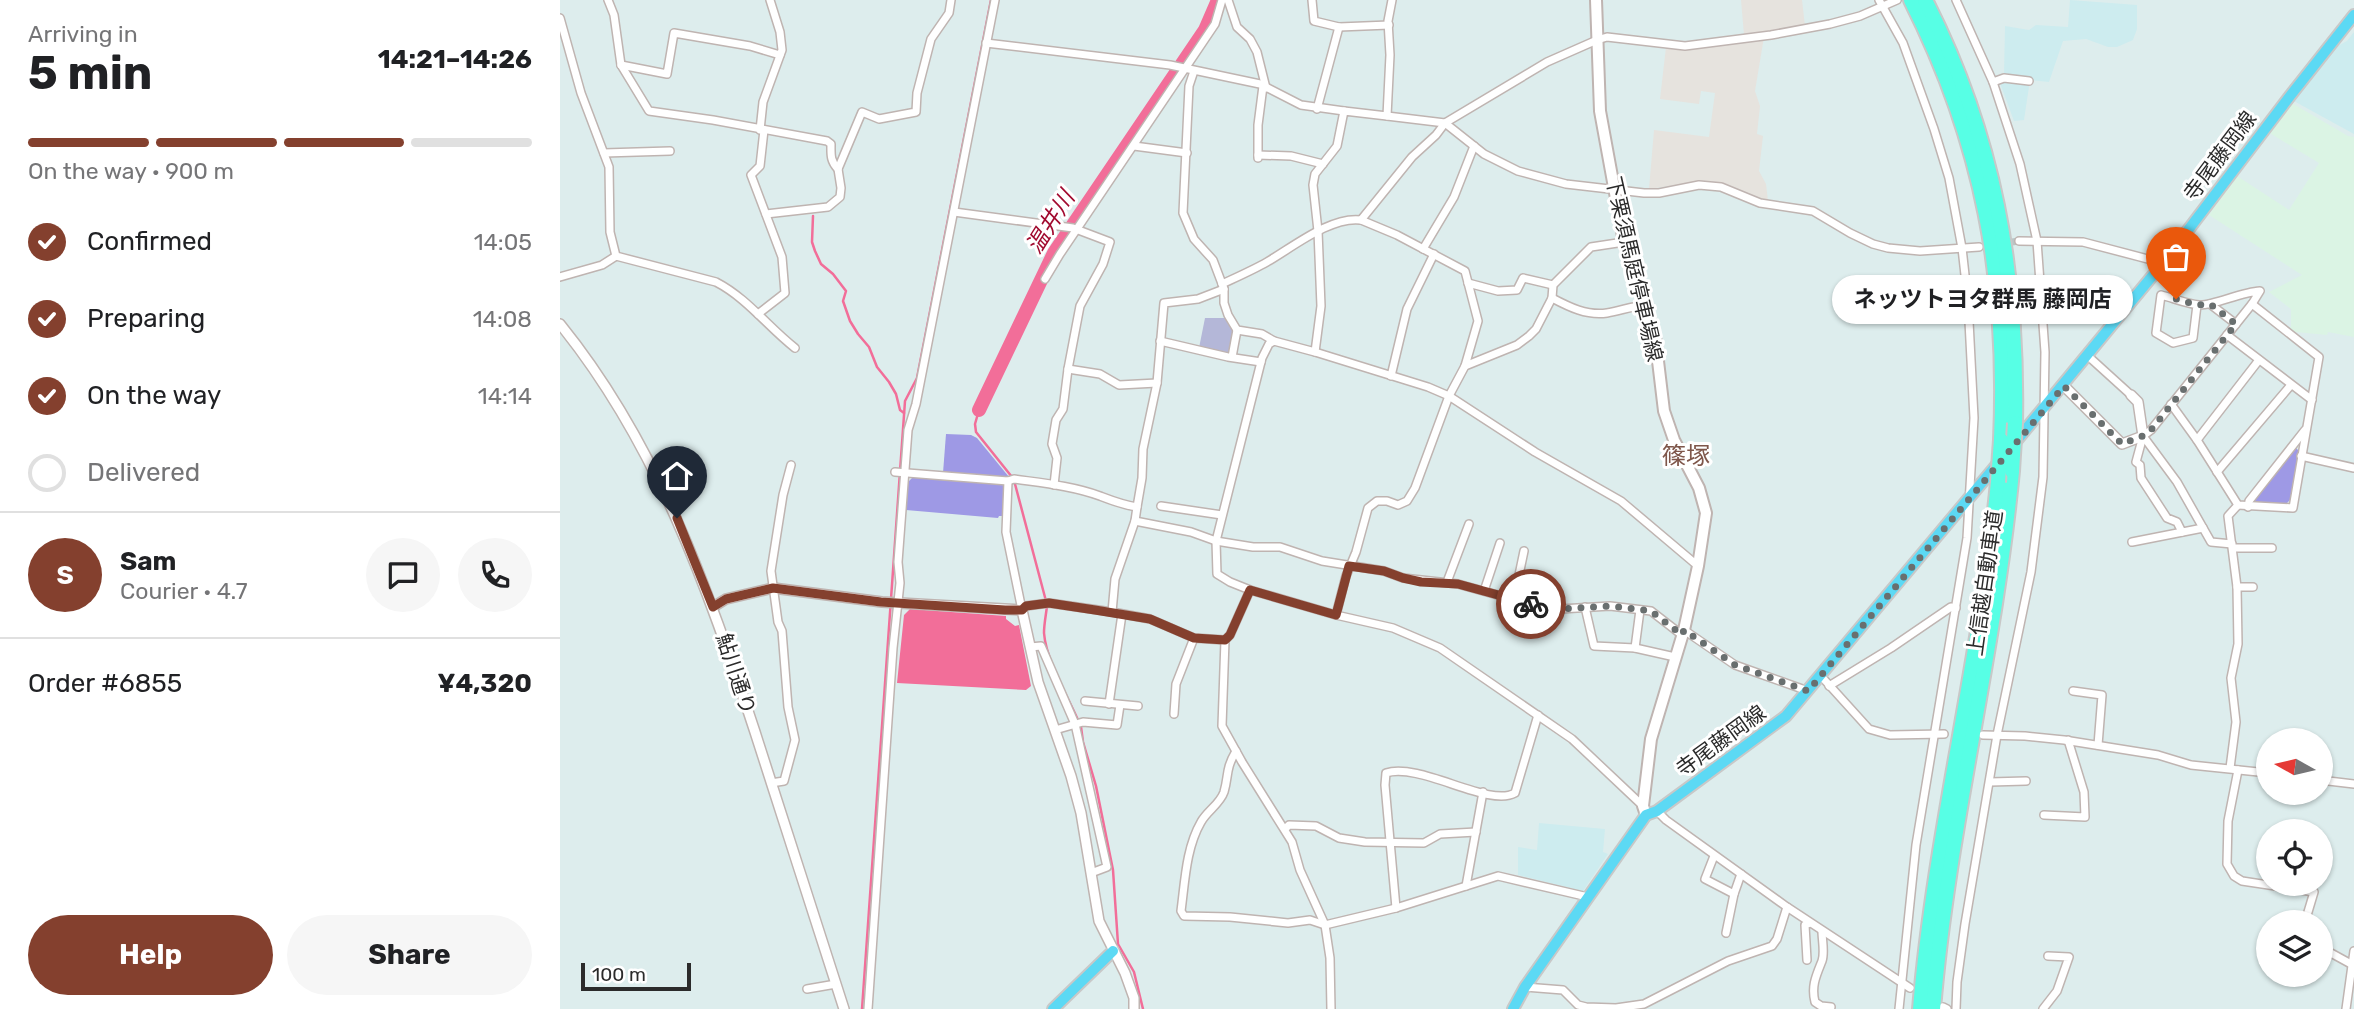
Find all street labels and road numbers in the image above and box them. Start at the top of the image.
street label: 寺尾藤岡線 [2178,106,2261,205]
street label: 下栗須馬庭停車場線 [1601,174,1668,364]
street label: 上信越自動車道 [1962,508,2007,657]
street label: 鮎川通り [712,630,761,718]
street label: 寺尾藤岡線 [1671,700,1771,782]

